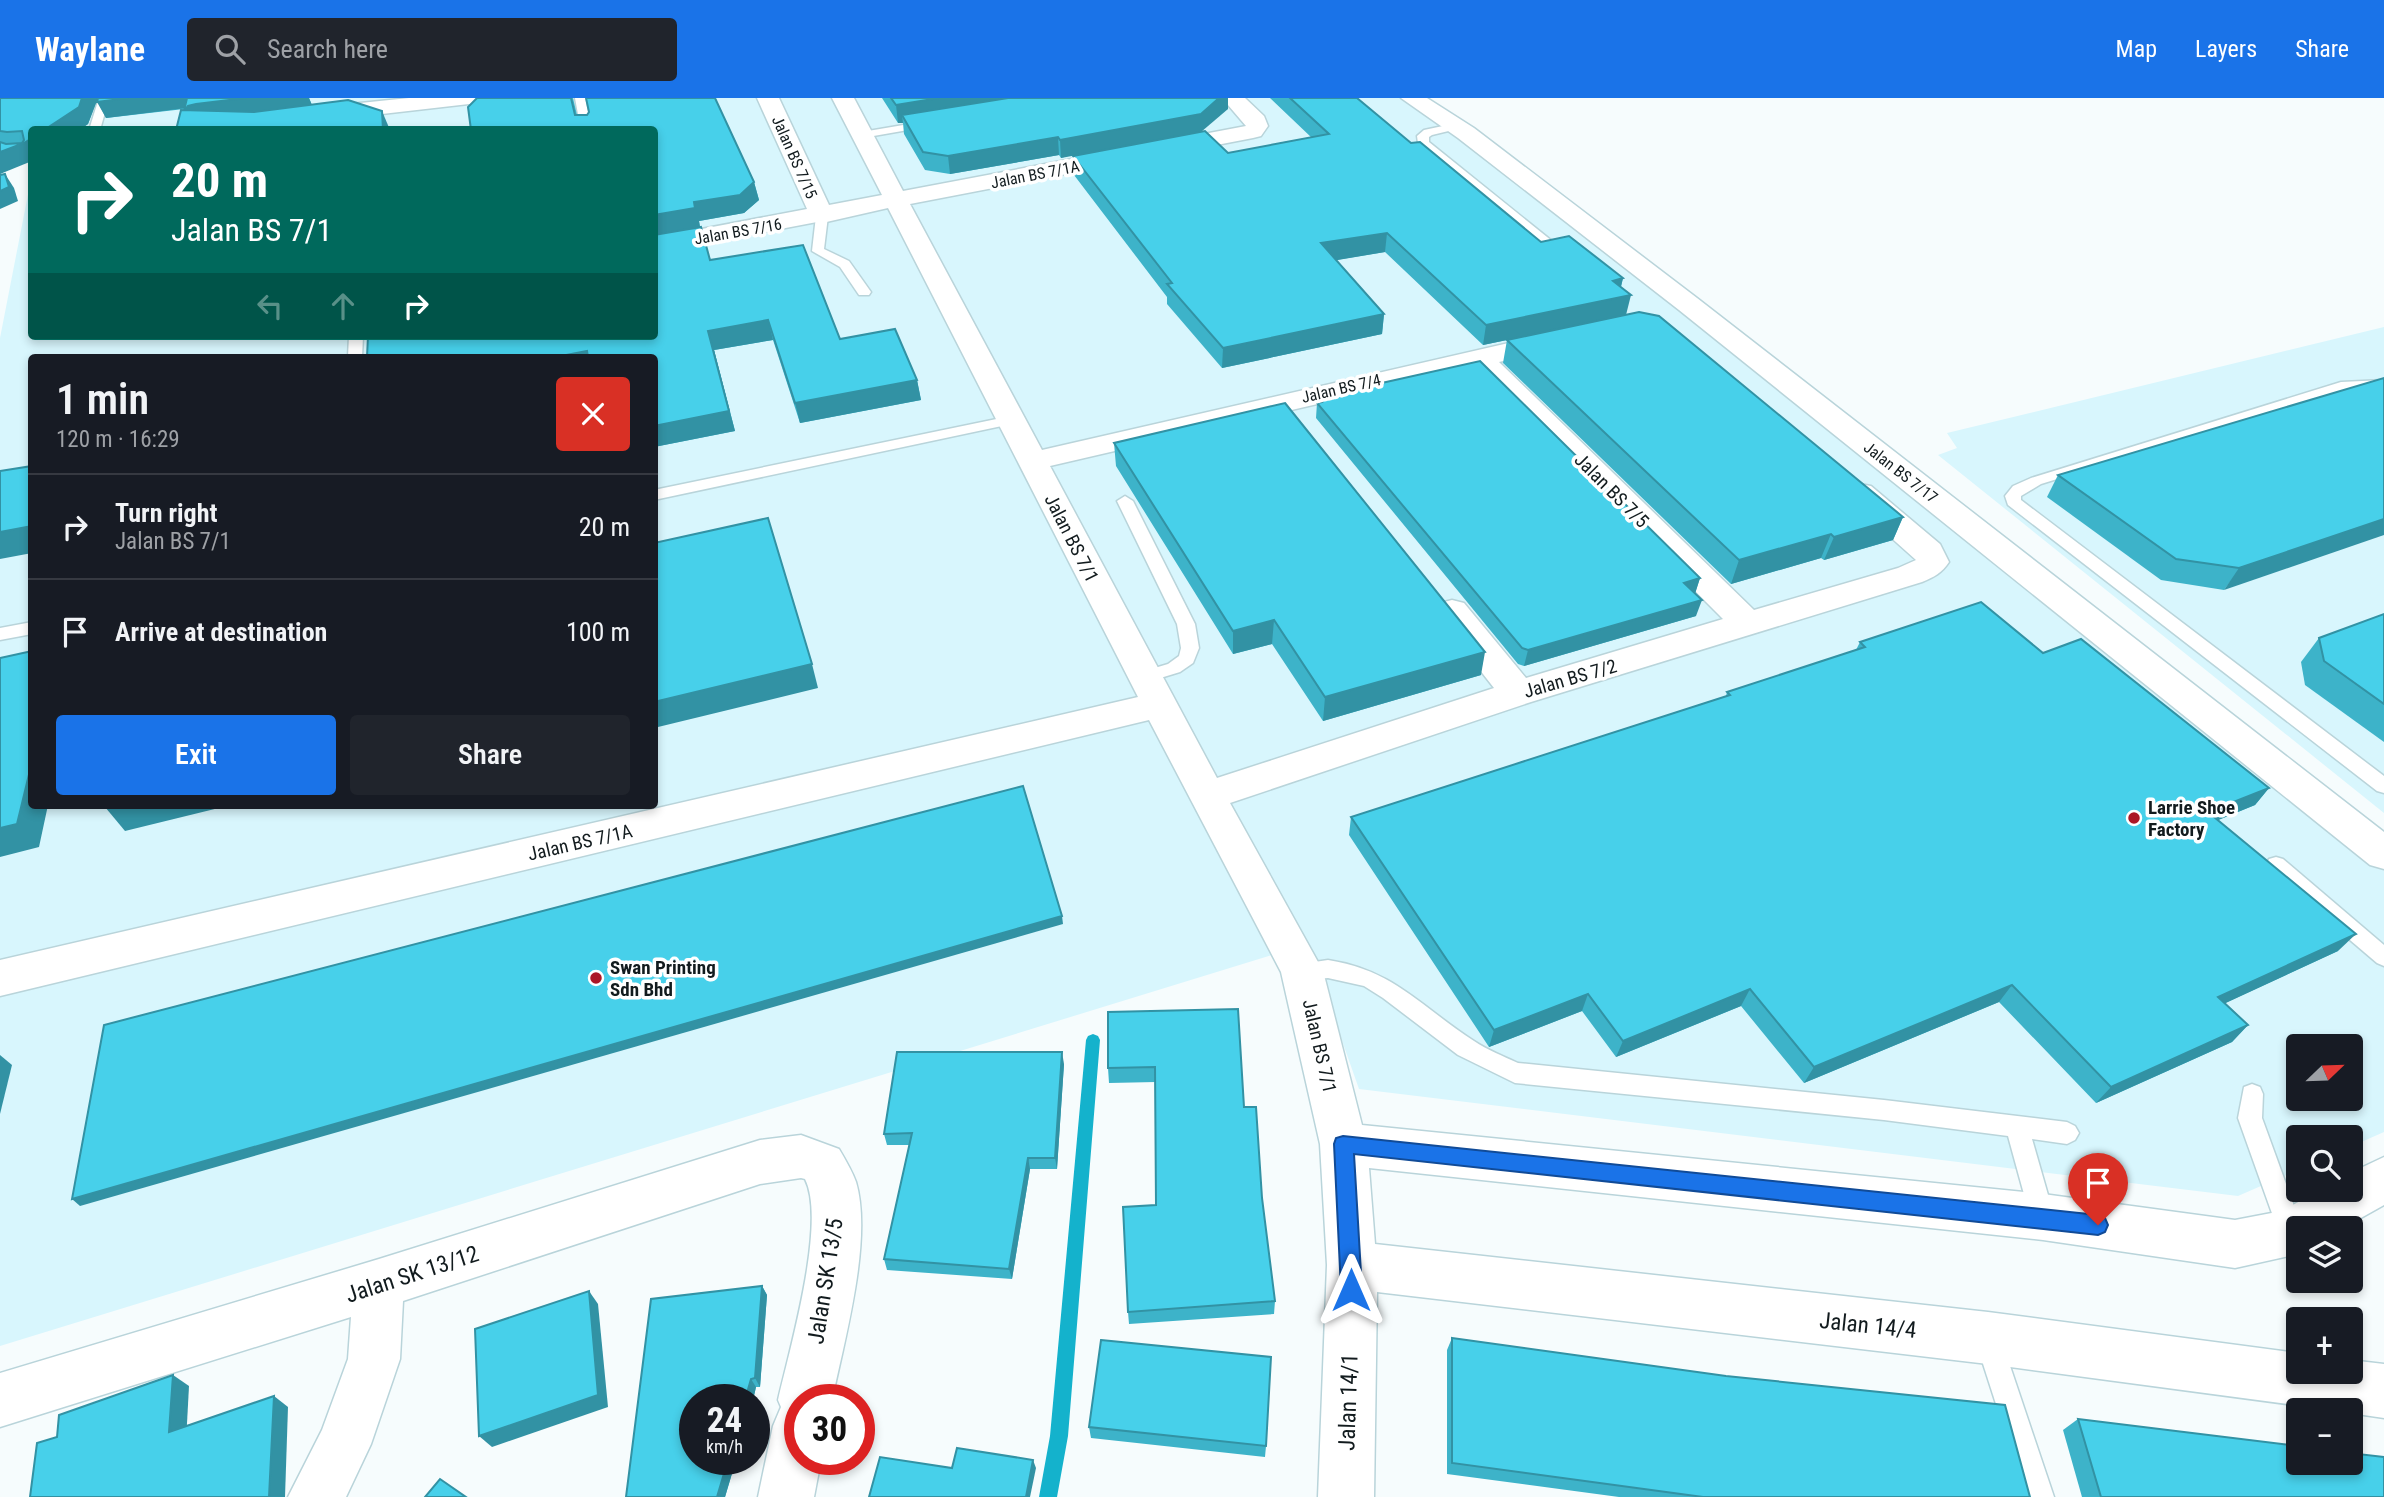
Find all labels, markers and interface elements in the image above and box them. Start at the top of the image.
search box [187,18,677,81]
text: Waylane [35,30,145,69]
icon: search [211,30,249,68]
text: Search here [267,34,388,64]
text: Map [2116,35,2157,63]
text: Layers [2195,35,2257,63]
text: Share [2295,35,2349,63]
street label: Jalan BS 7/15 [768,113,821,202]
text: 20 m [171,152,268,209]
icon: right [56,154,147,245]
street label: Jalan BS 7/1A [989,157,1081,192]
text: Jalan BS 7/1 [171,211,332,249]
street label: Jalan BS 7/16 [693,214,783,249]
icon: left [251,287,289,325]
icon: ahead [324,287,362,325]
icon: right [397,287,435,325]
street label: Jalan BS 7/4 [1300,370,1383,407]
text: 1 min [56,375,149,424]
button: close [556,377,630,451]
text: 120 m · 16:29 [56,426,180,453]
street label: Jalan BS 7/17 [1860,438,1941,507]
street label: Jalan BS 7/5 [1570,448,1654,532]
street label: Jalan BS 7/1 [1040,490,1104,586]
text: Turn right [115,498,217,528]
icon: right [56,508,94,546]
text: 20 m [579,512,630,542]
text: Jalan BS 7/1 [115,528,231,555]
icon: arrive [56,613,94,651]
text: Arrive at destination [115,617,327,647]
text: 100 m [566,617,630,647]
street label: Jalan BS 7/2 [1521,654,1619,703]
button: Exit [56,715,336,795]
button: Share [350,715,630,795]
place label: Larrie Shoe Factory [2148,796,2235,841]
marker: Larrie Shoe Factory [2126,810,2142,826]
street label: Jalan BS 7/1A [526,819,635,866]
place label: Swan Printing Sdn Bhd [610,956,716,1001]
marker: Swan Printing Sdn Bhd [588,970,604,986]
street label: Jalan BS 7/1 [1298,997,1341,1095]
north arrow [2286,1034,2362,1111]
map controls [2286,1034,2363,1475]
button: search [2286,1125,2363,1202]
pin [2068,1153,2128,1225]
icon: arrive [2079,1164,2117,1202]
street label: Jalan SK 13/5 [802,1216,849,1346]
button: layers [2286,1216,2363,1293]
street label: Jalan SK 13/12 [342,1240,482,1309]
position arrow [1314,1253,1388,1327]
street label: Jalan 14/4 [1818,1307,1918,1344]
button: + [2286,1307,2363,1384]
street label: Jalan 14/1 [1333,1353,1364,1451]
speed limit sign: 30 [784,1384,875,1475]
button: − [2286,1398,2363,1475]
text: 24 [707,1400,742,1441]
text: km/h [706,1436,743,1457]

